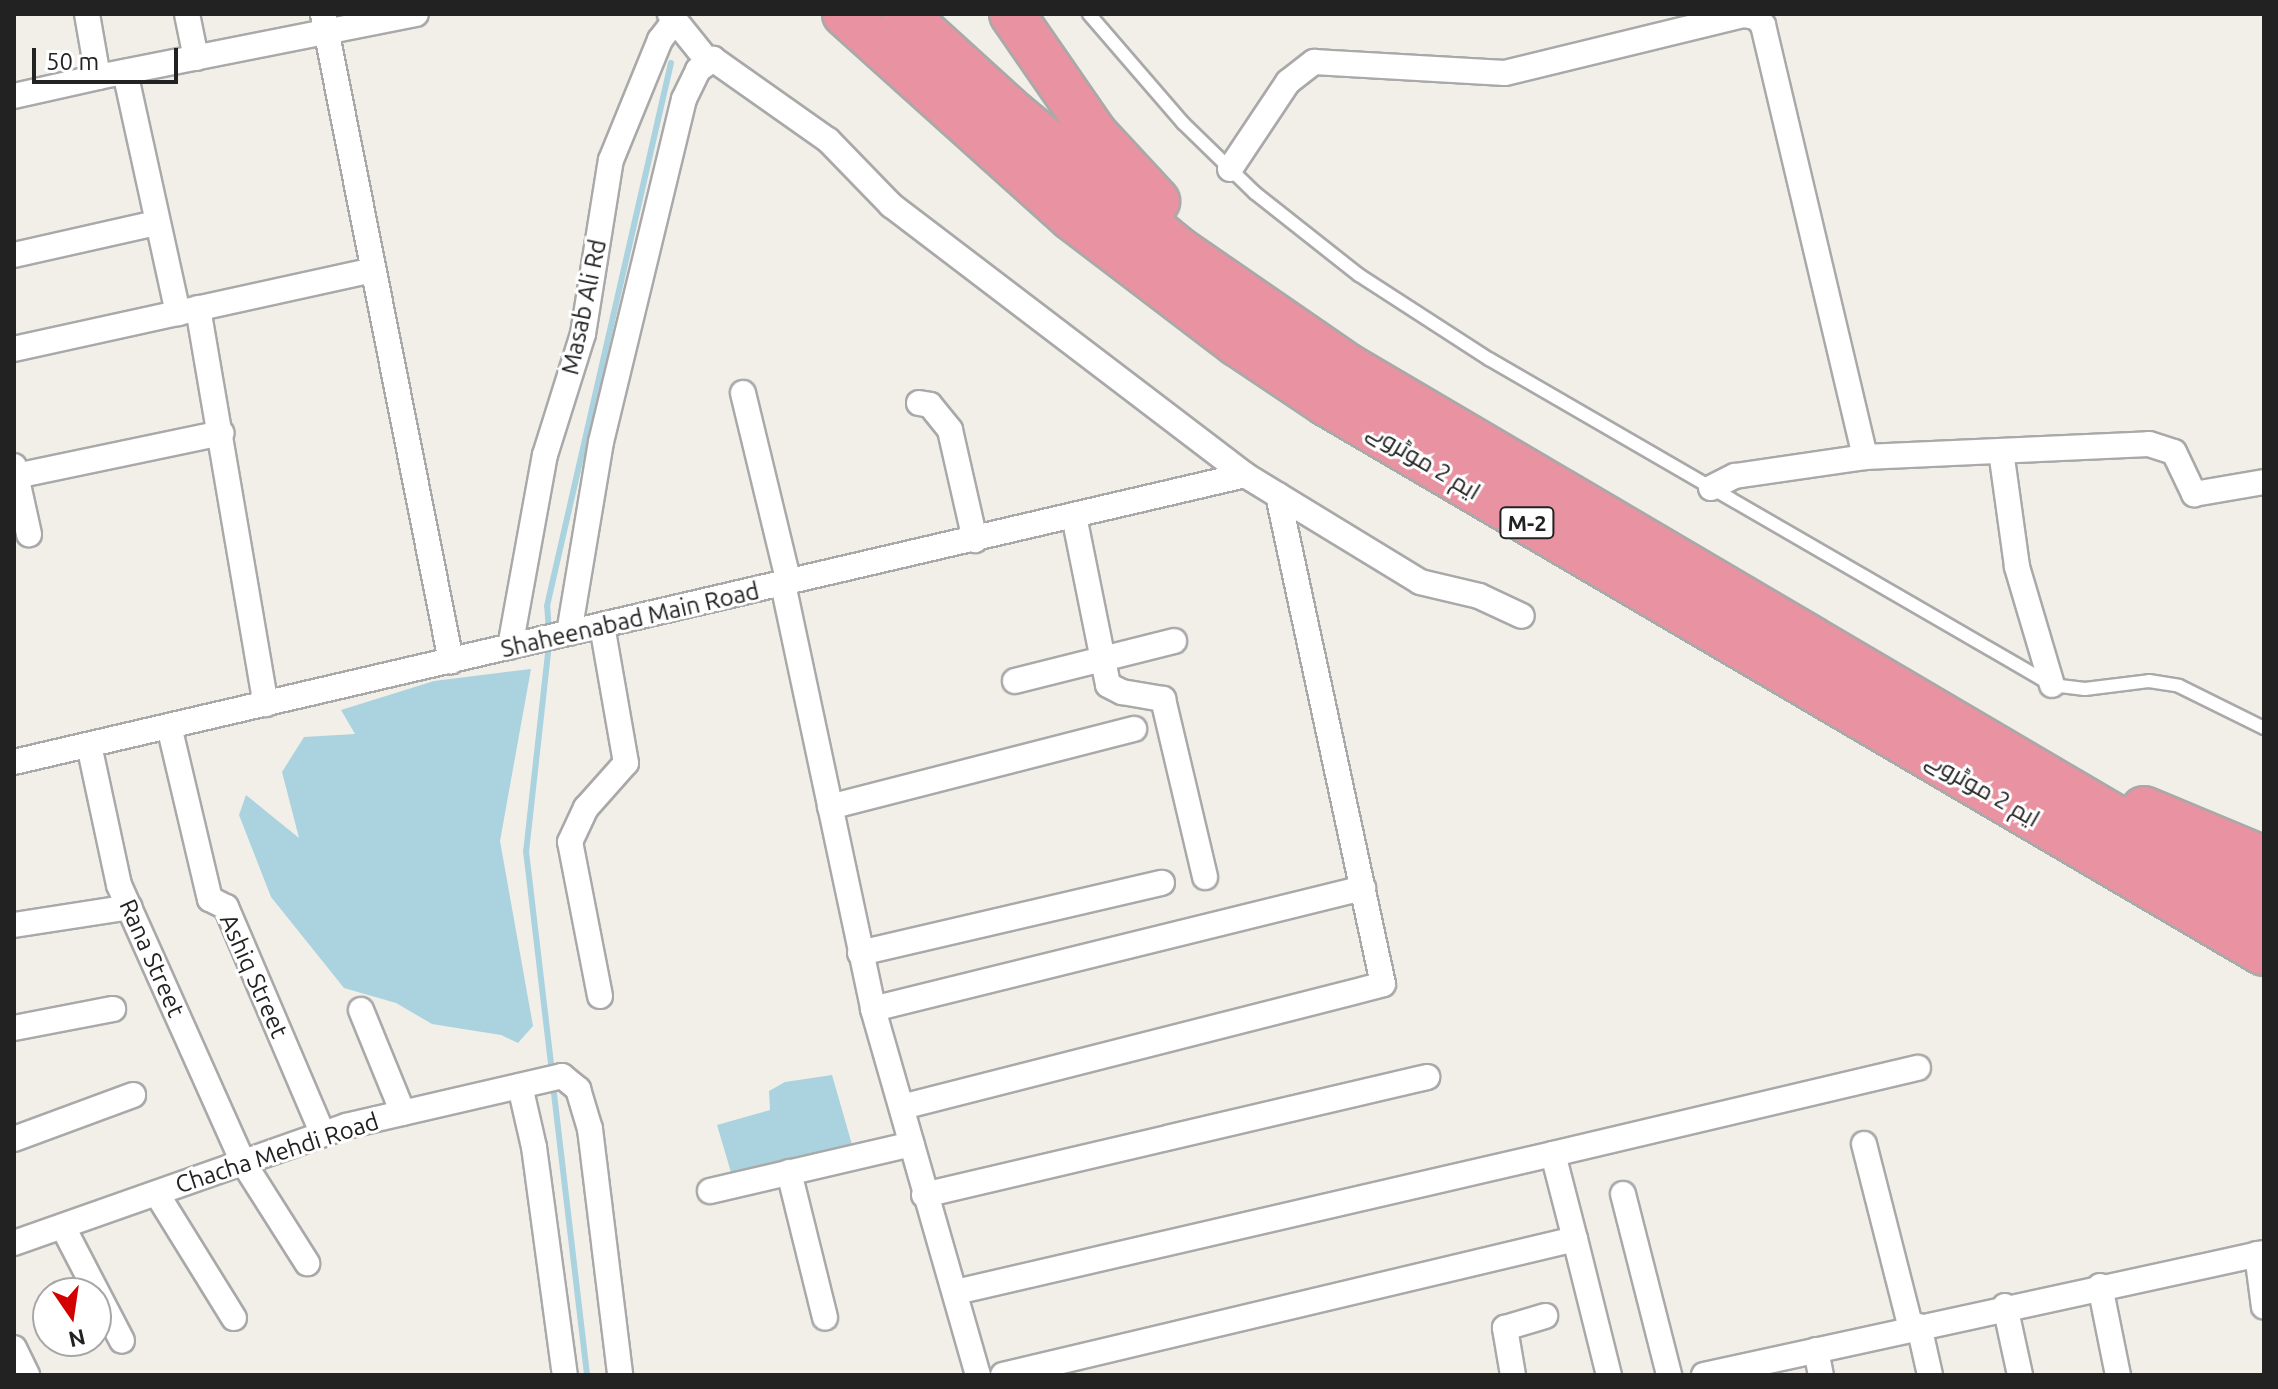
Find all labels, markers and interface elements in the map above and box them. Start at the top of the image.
scale bar [36,32,182,82]
text: 50 m [46,48,99,75]
street label: Masab Ali Rd [556,237,612,377]
street label: ایم 2 موٹروے [1362,416,1486,506]
road number: M-2 [1499,505,1555,541]
street label: Shaheenabad Main Road [498,576,762,664]
street label: ایم 2 موٹروے [1921,745,2045,833]
street label: Rana Street [113,895,191,1021]
street label: Ashiq Street [214,910,294,1042]
street label: Chacha Mehdi Road [172,1107,382,1199]
north arrow [32,1277,112,1357]
text: N [66,1325,88,1353]

